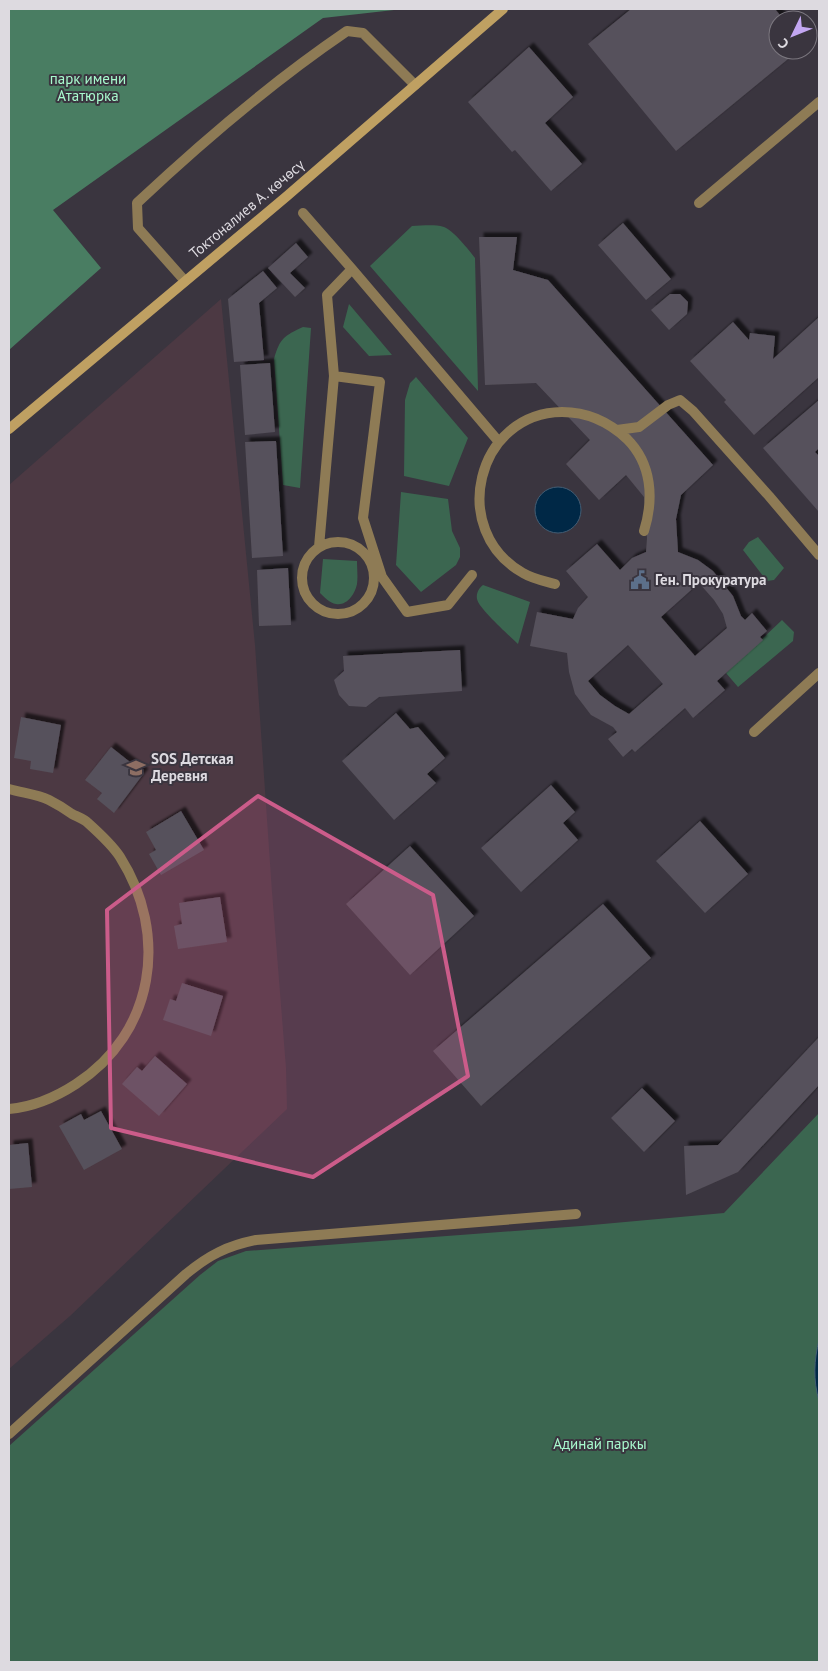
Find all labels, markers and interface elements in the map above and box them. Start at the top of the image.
north arrow [768,10,818,60]
text: С [774,35,793,53]
park label: парк имени Ататюрка [50,69,126,105]
street label: Токтоналиев А. көчөсү [185,154,309,262]
public building icon: Ген. Прокуратура [629,569,651,591]
place label: Ген. Прокуратура [655,570,767,589]
place label: SOS Детская Деревня [151,749,233,785]
school or university icon: SOS Детская Деревня [125,757,147,779]
park label: Адинай паркы [553,1434,647,1453]

